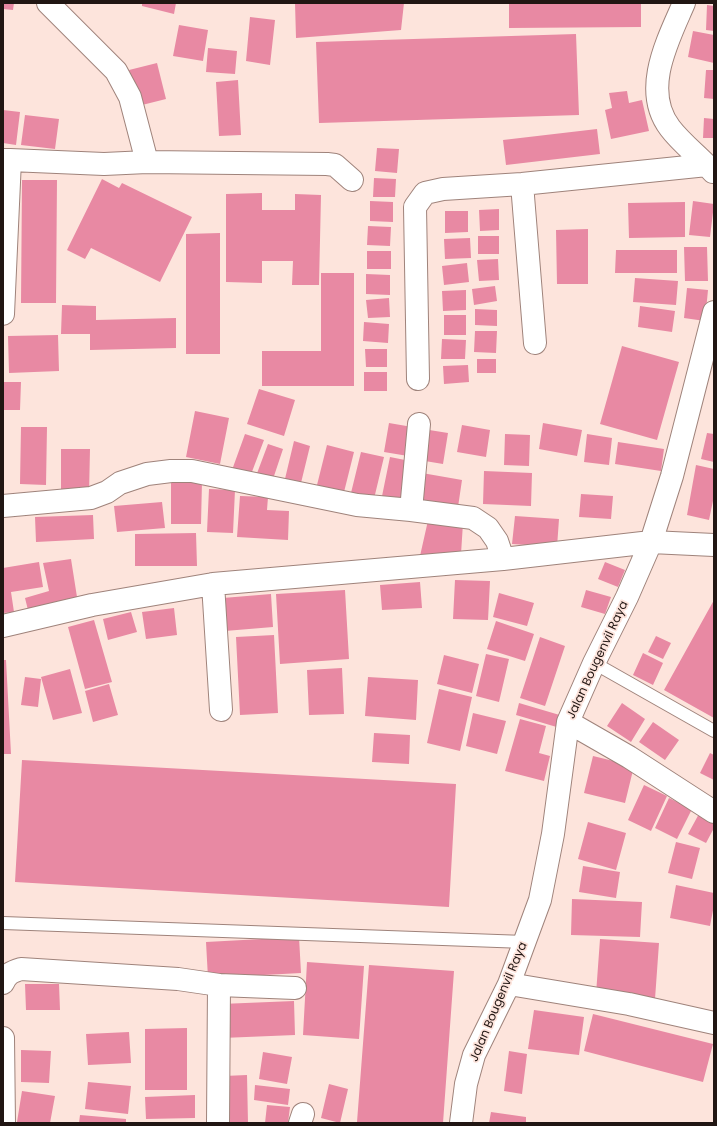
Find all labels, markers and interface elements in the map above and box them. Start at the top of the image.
street label: Jalan Bougenvil Raya [564,599,632,721]
street label: Jalan Bougenvil Raya [467,940,531,1064]

